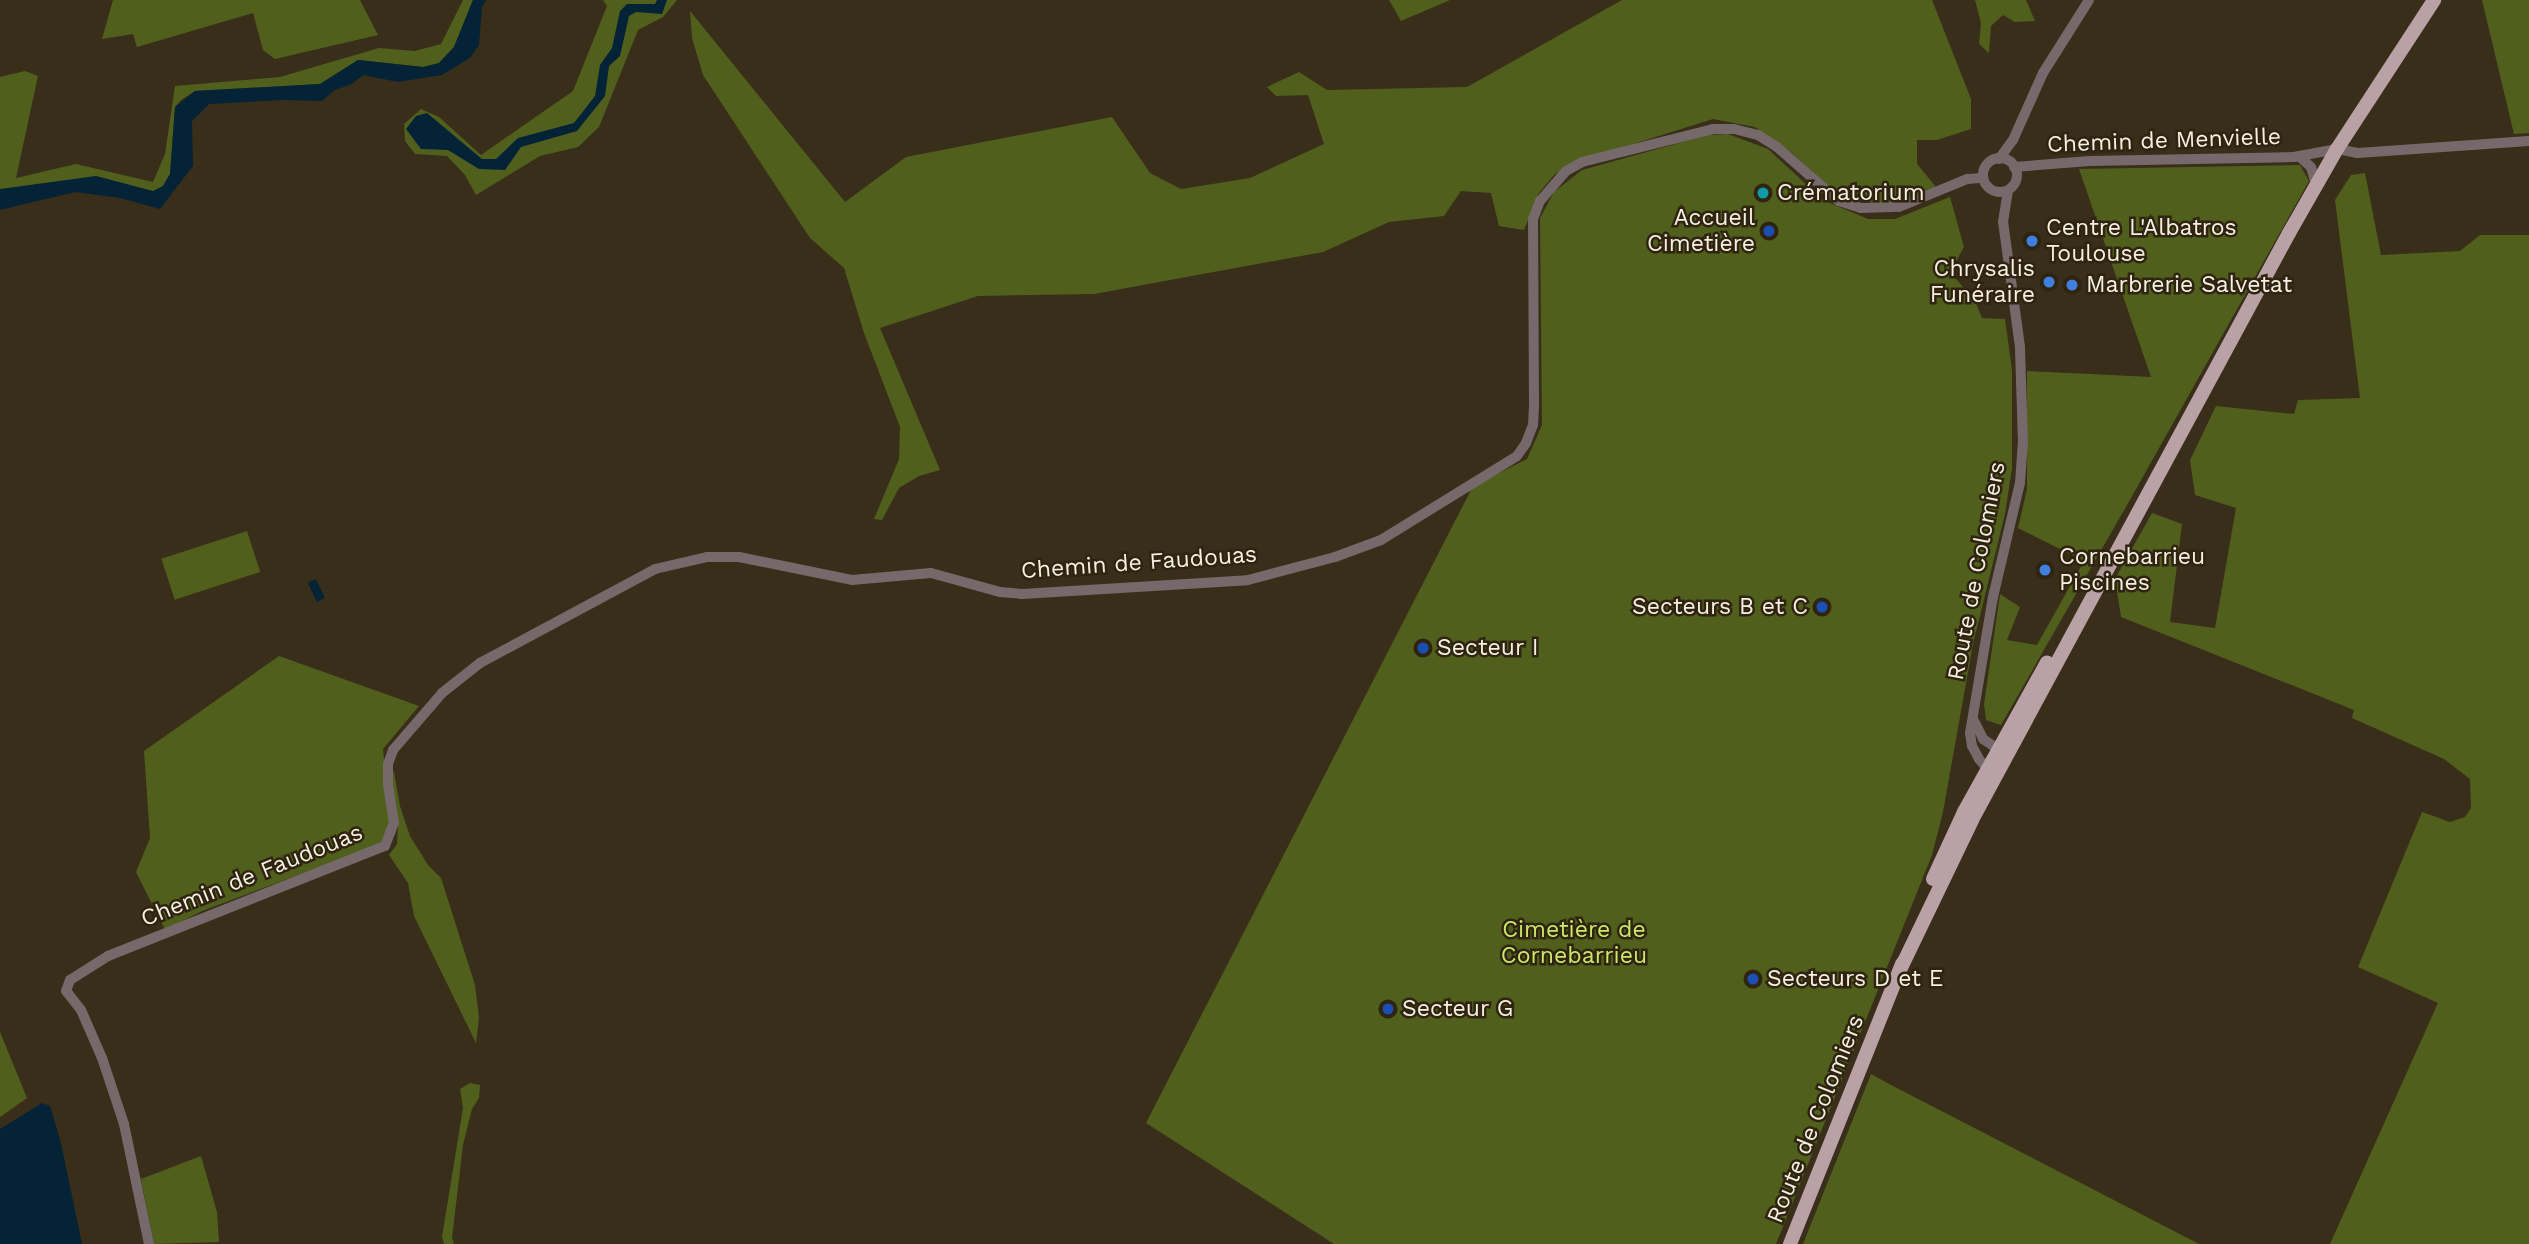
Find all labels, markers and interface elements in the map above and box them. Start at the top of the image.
street label: Chemin de Menvielle [2046,123,2282,159]
place label: Crématorium [1777,179,1925,207]
marker: Crématorium [1755,185,1771,201]
place label: Accueil Cimetière [1647,204,1755,258]
place label: Centre L'Albatros Toulouse [2046,214,2237,268]
marker: Accueil Cimetière [1761,223,1777,239]
marker: Centre L'Albatros Toulouse [2024,233,2040,249]
place label: Chrysalis Funéraire [1930,255,2035,309]
place label: Marbrerie Salvetat [2086,271,2292,299]
marker: Chrysalis Funéraire [2041,274,2057,290]
marker: Marbrerie Salvetat [2064,277,2080,293]
street label: Route de Colomiers [1942,459,2012,683]
street label: Chemin de Faudouas [1020,541,1258,585]
place label: Cornebarrieu Piscines [2059,543,2205,597]
marker: Cornebarrieu Piscines [2037,562,2053,578]
place label: Secteurs B et C [1632,593,1808,621]
marker: Secteurs B et C [1814,599,1830,615]
place label: Secteur I [1437,634,1539,662]
marker: Secteur I [1415,640,1431,656]
street label: Chemin de Faudouas [137,819,367,933]
park label: Cimetière de Cornebarrieu [1501,916,1647,970]
place label: Secteurs D et E [1767,965,1943,993]
marker: Secteurs D et E [1745,971,1761,987]
place label: Secteur G [1402,995,1514,1023]
marker: Secteur G [1380,1001,1396,1017]
street label: Route de Colomiers [1762,1011,1870,1227]

